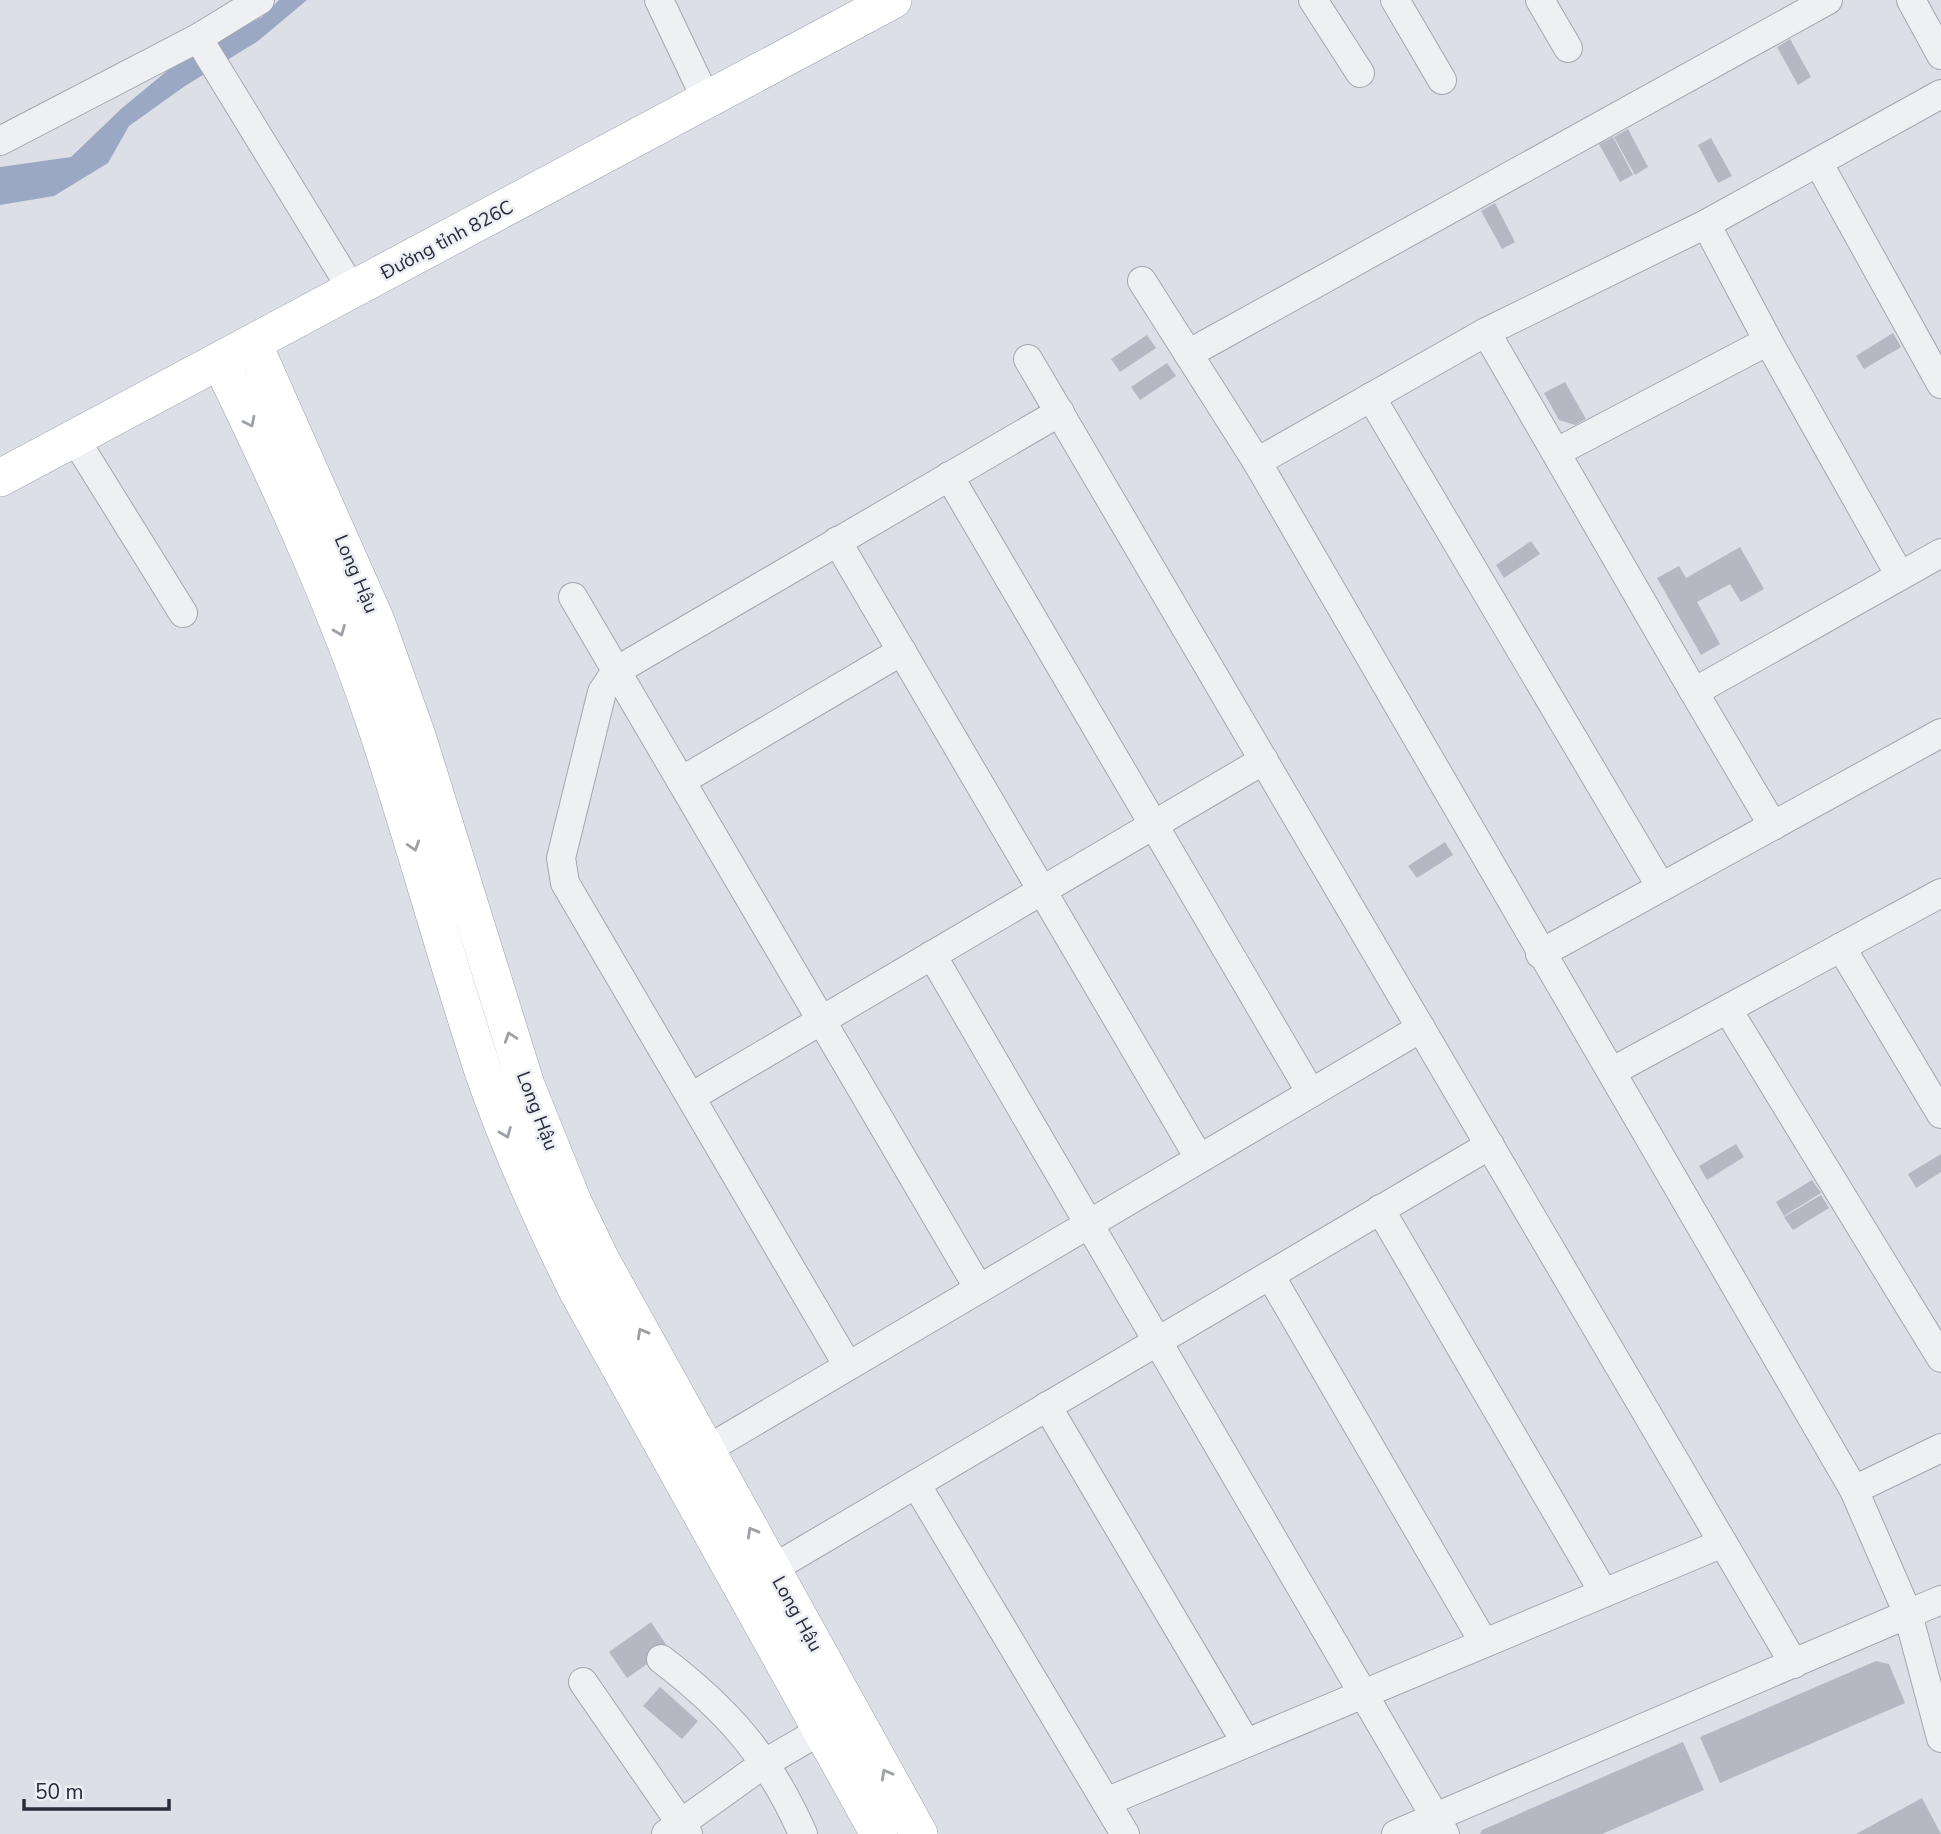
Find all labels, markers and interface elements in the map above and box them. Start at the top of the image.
street label: Đường tỉnh 826C [375,194,518,286]
one-way arrow [241,415,255,427]
street label: Long Hậu [328,531,384,617]
one-way arrow [332,624,346,637]
one-way arrow [405,840,420,852]
one-way arrow [504,1031,519,1043]
street label: Long Hậu [510,1068,564,1154]
one-way arrow [498,1126,512,1138]
one-way arrow [637,1328,650,1341]
one-way arrow [747,1527,760,1540]
street label: Long Hậu [766,1571,828,1657]
scale bar [24,1768,170,1812]
one-way arrow [881,1769,894,1782]
text: 50 m [35,1778,84,1806]

